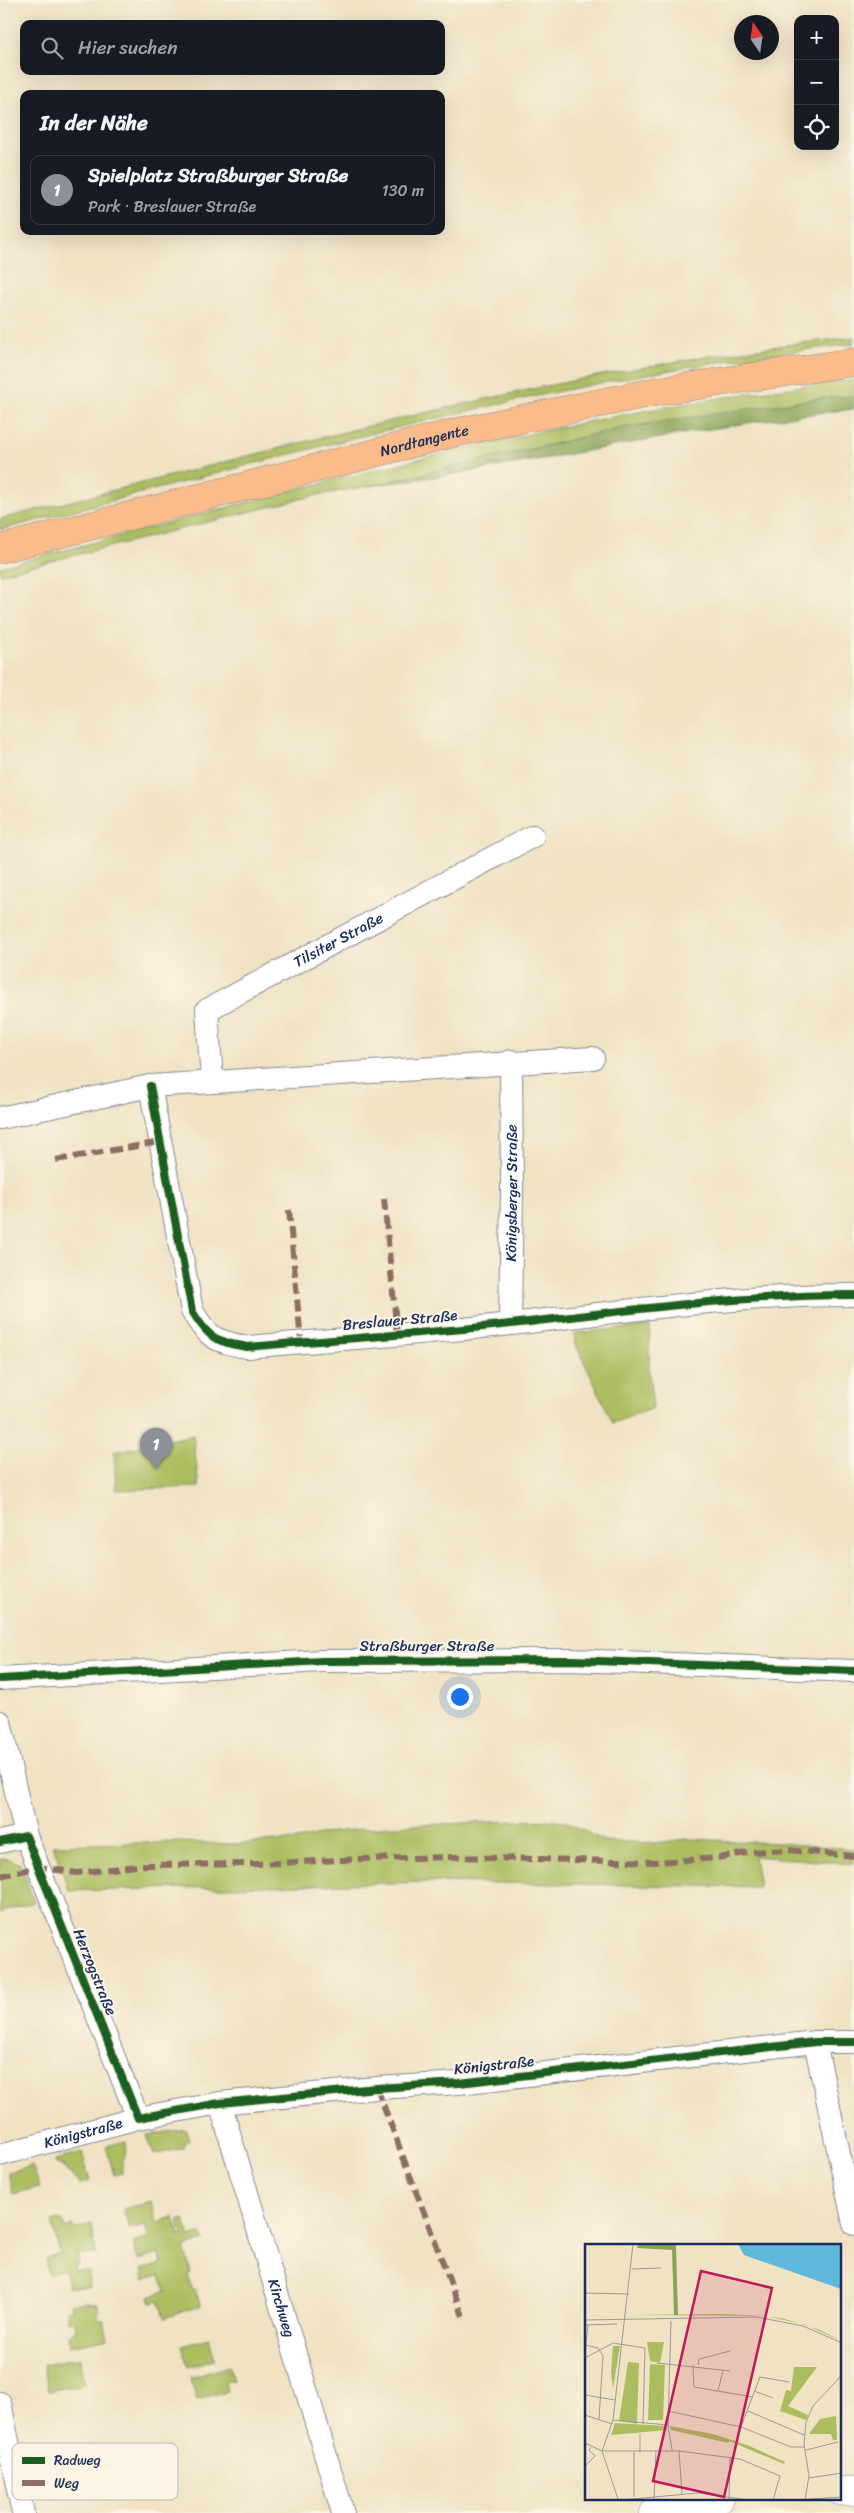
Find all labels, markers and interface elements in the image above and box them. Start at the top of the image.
north arrow [734,15,779,60]
map controls [794,15,839,150]
button: + [794,15,839,60]
search box [20,20,445,75]
text: Hier suchen [78,31,178,64]
icon: search [38,34,66,62]
button: − [794,60,839,105]
text: In der Nähe [40,104,148,142]
button: locate [794,105,839,150]
text: Spielplatz Straßburger Straße [88,159,348,192]
text: 1 [54,176,60,205]
text: 130 m [382,176,424,205]
text: Park · Breslauer Straße [88,192,256,221]
street label: Nordtangente [377,417,471,464]
street label: Tilsiter Straße [289,905,388,975]
street label: Königsberger Straße [498,1124,525,1262]
street label: Breslauer Straße [342,1302,458,1338]
pin: 1 [140,1428,172,1469]
street label: Straßburger Straße [360,1633,495,1659]
your location [447,1684,473,1710]
street label: Herzogstraße [66,1924,124,2020]
street label: Königstraße [453,2048,535,2082]
street label: Königstraße [41,2110,125,2156]
inset map [585,2244,842,2500]
street label: Kirchweg [260,2275,303,2341]
legend [12,2443,178,2500]
text: Radweg [54,2448,101,2473]
text: Weg [54,2471,79,2496]

